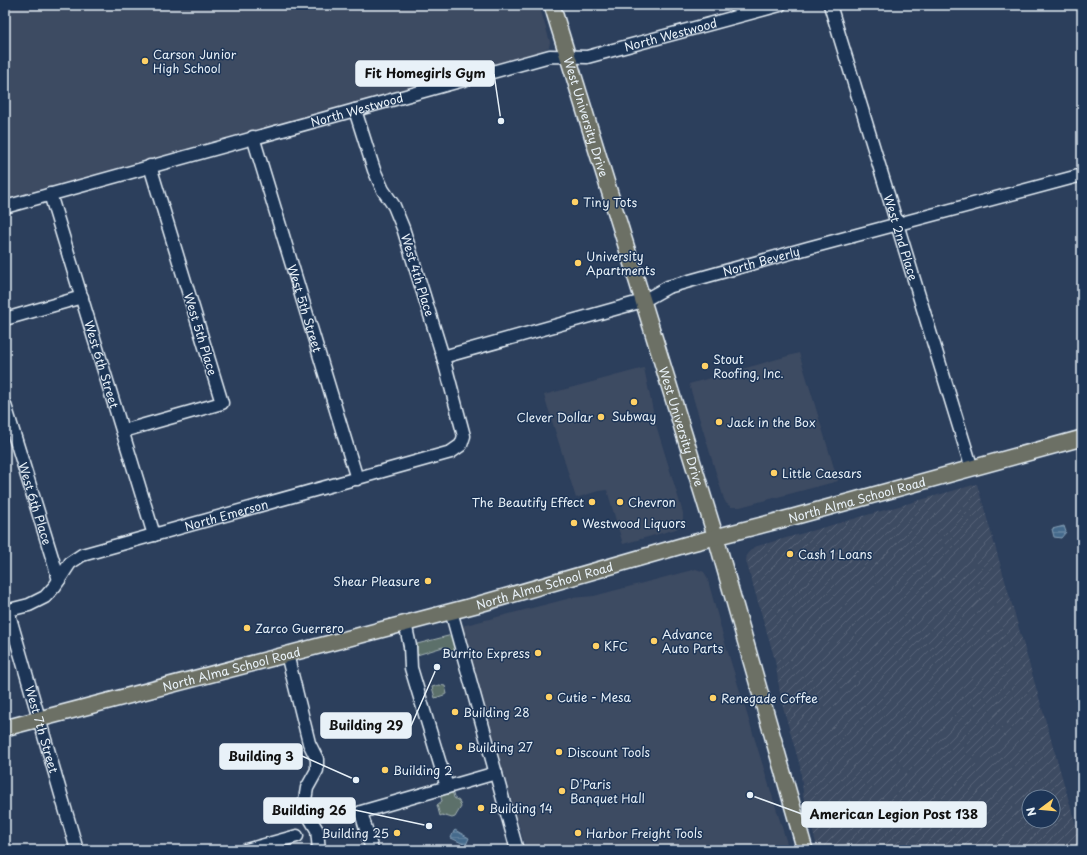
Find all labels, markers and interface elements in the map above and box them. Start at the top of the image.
street label: North Westwood [622,13,719,56]
place label: Carson Junior High School [153,45,237,77]
street label: West University Drive [559,55,613,179]
marker: Carson Junior High School [140,56,150,66]
callout: Fit Homegirls Gym [356,61,494,86]
text: Fit Homegirls Gym [364,63,486,82]
street label: North Westwood [308,88,405,131]
street label: West 2nd Place [879,192,923,282]
place label: Tiny Tots [583,193,637,211]
marker: Tiny Tots [570,197,580,207]
street label: West 4th Place [397,231,439,319]
street label: North Beverly [720,242,802,280]
place label: University Apartments [586,247,656,279]
marker: University Apartments [573,258,583,268]
street label: West 5th Street [283,262,327,355]
street label: West 5th Place [180,291,222,377]
street label: West 6th Street [80,318,124,410]
place label: Stout Roofing, Inc. [713,350,784,382]
marker: Stout Roofing, Inc. [700,361,710,371]
street label: West University Drive [655,364,709,489]
marker: Subway [629,397,639,407]
place label: Subway [612,407,656,425]
place label: Clever Dollar [517,408,594,426]
marker: Clever Dollar [596,412,606,422]
place label: Jack in the Box [727,413,816,431]
marker: Jack in the Box [714,417,724,427]
street label: West 6th Place [14,460,57,547]
place label: Little Caesars [782,464,862,482]
marker: Little Caesars [769,468,779,478]
street label: North Alma School Road [786,472,928,527]
place label: The Beautify Effect [472,493,584,511]
place label: Chevron [628,493,676,511]
street label: North Emerson [182,495,270,535]
marker: The Beautify Effect [587,497,597,507]
marker: Chevron [615,497,625,507]
place label: Westwood Liquors [582,514,686,532]
marker: Westwood Liquors [569,518,579,528]
place label: Cash 1 Loans [798,545,873,563]
marker: Cash 1 Loans [785,549,795,559]
street label: North Alma School Road [474,557,615,614]
place label: Shear Pleasure [333,572,420,590]
marker: Shear Pleasure [423,576,433,586]
place label: Zarco Guerrero [255,619,344,637]
marker: Zarco Guerrero [242,623,252,633]
place label: Advance Auto Parts [662,625,723,657]
marker: Advance Auto Parts [649,636,659,646]
place label: KFC [604,637,628,655]
marker: KFC [591,641,601,651]
street label: North Alma School Road [161,642,302,696]
place label: Burrito Express [442,644,530,662]
marker: Burrito Express [533,648,543,658]
street label: West 7th Street [21,683,63,775]
place label: Cutie - Mesa [557,688,631,706]
place label: Renegade Coffee [721,689,818,707]
marker: Cutie - Mesa [544,692,554,702]
marker: Renegade Coffee [708,693,718,703]
place label: Building 28 [463,703,530,721]
marker: Building 28 [450,707,460,717]
callout: Building 29 [321,713,411,738]
text: Building 29 [329,715,403,734]
place label: Building 27 [467,738,533,756]
marker: Building 27 [454,742,464,752]
place label: Discount Tools [567,743,651,761]
callout: Building 3 [220,744,302,769]
text: Building 3 [228,746,294,765]
marker: Discount Tools [554,747,564,757]
place label: Building 2 [393,761,452,779]
marker: Building 2 [380,765,390,775]
place label: D'Paris Banquet Hall [570,775,645,807]
marker: D'Paris Banquet Hall [557,786,567,796]
north arrow [1021,789,1061,829]
callout: Building 26 [264,798,355,823]
place label: Building 14 [489,799,553,817]
text: Building 26 [272,800,346,819]
callout: American Legion Post 138 [802,802,986,827]
marker: Building 14 [476,803,486,813]
text: American Legion Post 138 [809,804,978,823]
text: N [1021,805,1040,818]
place label: Building 25 [322,824,389,842]
place label: Harbor Freight Tools [586,824,703,842]
marker: Building 25 [392,828,402,838]
marker: Harbor Freight Tools [573,828,583,838]

